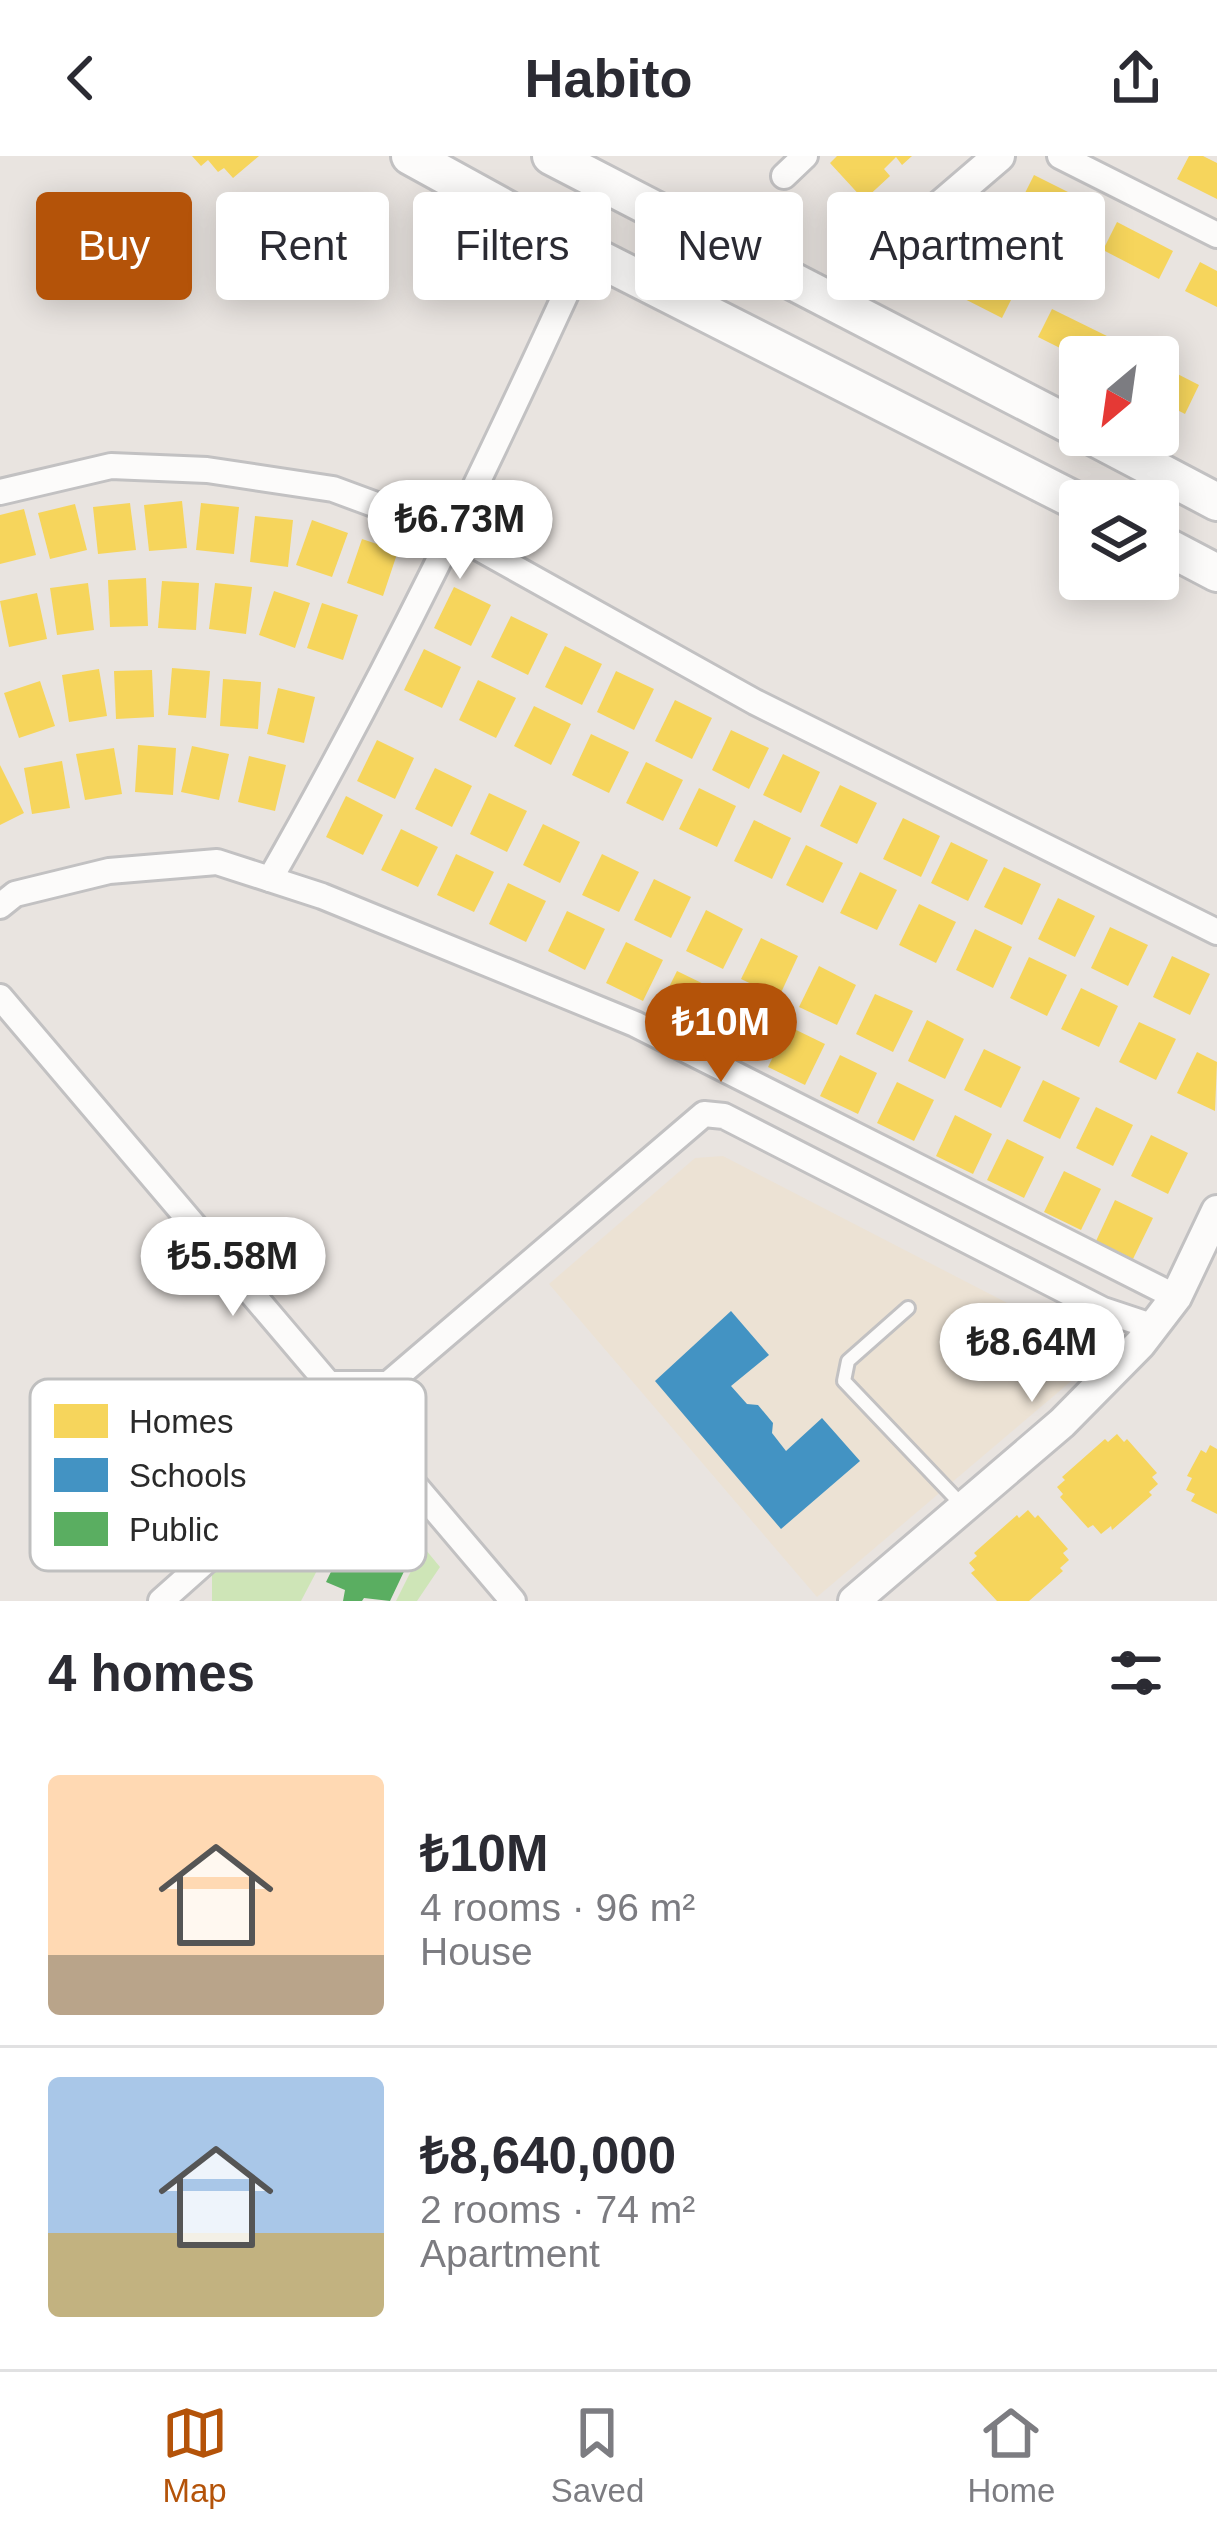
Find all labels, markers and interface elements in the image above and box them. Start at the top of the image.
icon: back [48,45,114,111]
icon: share [1103,45,1169,111]
text: Habito [525,48,693,108]
chip: Buy [36,192,192,300]
chip: Rent [216,192,389,300]
chip: Filters [413,192,611,300]
chip: New [635,192,803,300]
chip: Apartment [827,192,1105,300]
north arrow [1059,336,1179,456]
map controls [1059,336,1179,600]
pin: ₺6.73M [362,480,558,582]
button: layers [1059,480,1179,600]
text: ₺6.73M [395,497,525,540]
pin: ₺10M [650,983,792,1085]
text: ₺10M [672,1000,770,1043]
pin: ₺5.58M [135,1217,331,1319]
text: ₺5.58M [168,1234,298,1277]
pin: ₺8.64M [934,1303,1130,1405]
text: ₺8.64M [967,1320,1097,1363]
legend [30,1379,426,1571]
text: Homes [129,1403,234,1440]
text: Schools [129,1457,246,1494]
text: Public [129,1511,219,1548]
icon: filters [1103,1640,1169,1706]
text: 4 homes [48,1645,255,1702]
icon: home [144,1823,288,1967]
text: ₺10M [420,1825,548,1882]
text: 4 rooms · 96 m² [420,1886,695,1929]
text: House [420,1930,533,1973]
icon: home [144,2125,288,2269]
text: ₺8,640,000 [420,2127,676,2184]
text: 2 rooms · 74 m² [420,2188,695,2231]
text: Apartment [420,2232,600,2275]
tab: Map [162,2400,228,2510]
tab: Saved [551,2400,644,2510]
tab: Home [967,2400,1055,2510]

